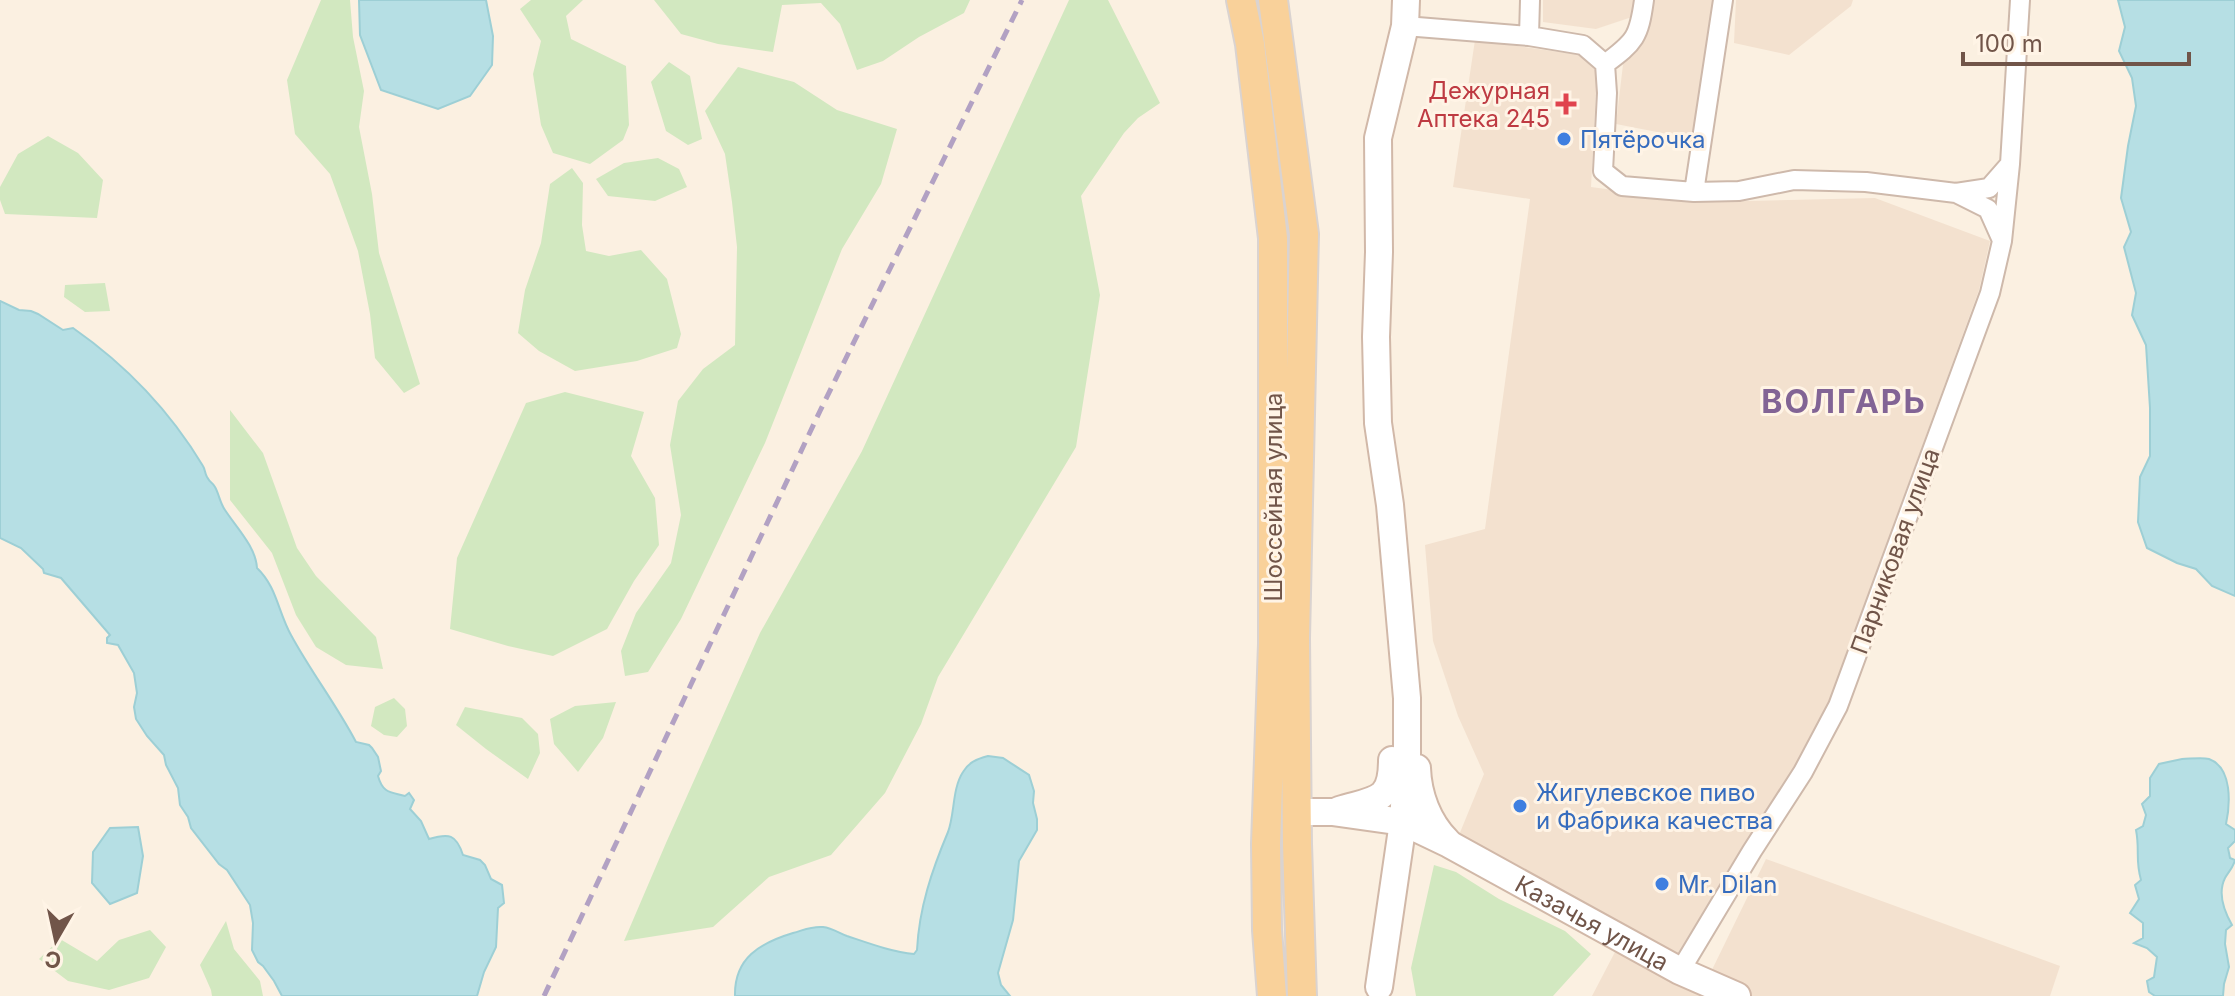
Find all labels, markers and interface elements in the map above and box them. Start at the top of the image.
scale bar [1963,16,2189,66]
text: 100 m [1975,29,2043,58]
place label: Дежурная Аптека 245 [1417,76,1550,133]
marker: Дежурная Аптека 245 [1557,95,1575,113]
place label: Пятёрочка [1580,125,1706,154]
marker: Пятёрочка [1555,130,1573,148]
district label: ВОЛГАРЬ [1761,382,1927,421]
street label: Шоссейная улица [1259,393,1288,601]
street label: Парниковая улица [1844,444,1946,658]
place label: Жигулевское пиво и Фабрика качества [1536,778,1773,835]
marker: Жигулевское пиво и Фабрика качества [1511,797,1529,815]
street label: Казачья улица [1510,869,1674,976]
place label: Mr. Dilan [1678,870,1777,899]
marker: Mr. Dilan [1653,875,1671,893]
north arrow [16,900,96,980]
text: С [43,946,63,974]

